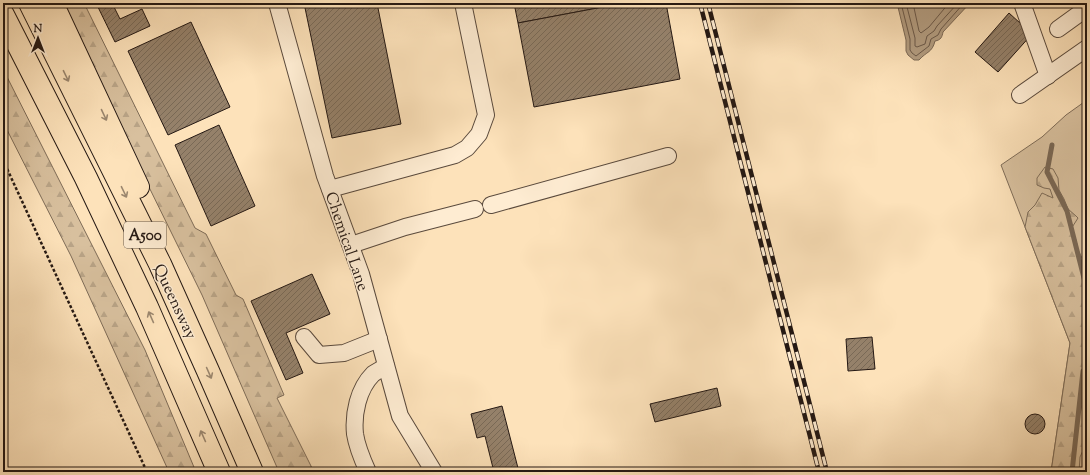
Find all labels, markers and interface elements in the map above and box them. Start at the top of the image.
north arrow [18,18,58,58]
text: N [33,21,43,37]
one-way arrow [63,69,70,81]
one-way arrow [101,108,108,120]
one-way arrow [121,186,128,198]
street label: Chemical Lane [318,189,373,295]
road number: A500 [124,222,166,248]
street label: Queensway [146,261,201,343]
one-way arrow [147,311,155,323]
one-way arrow [206,366,213,378]
one-way arrow [199,431,207,443]

